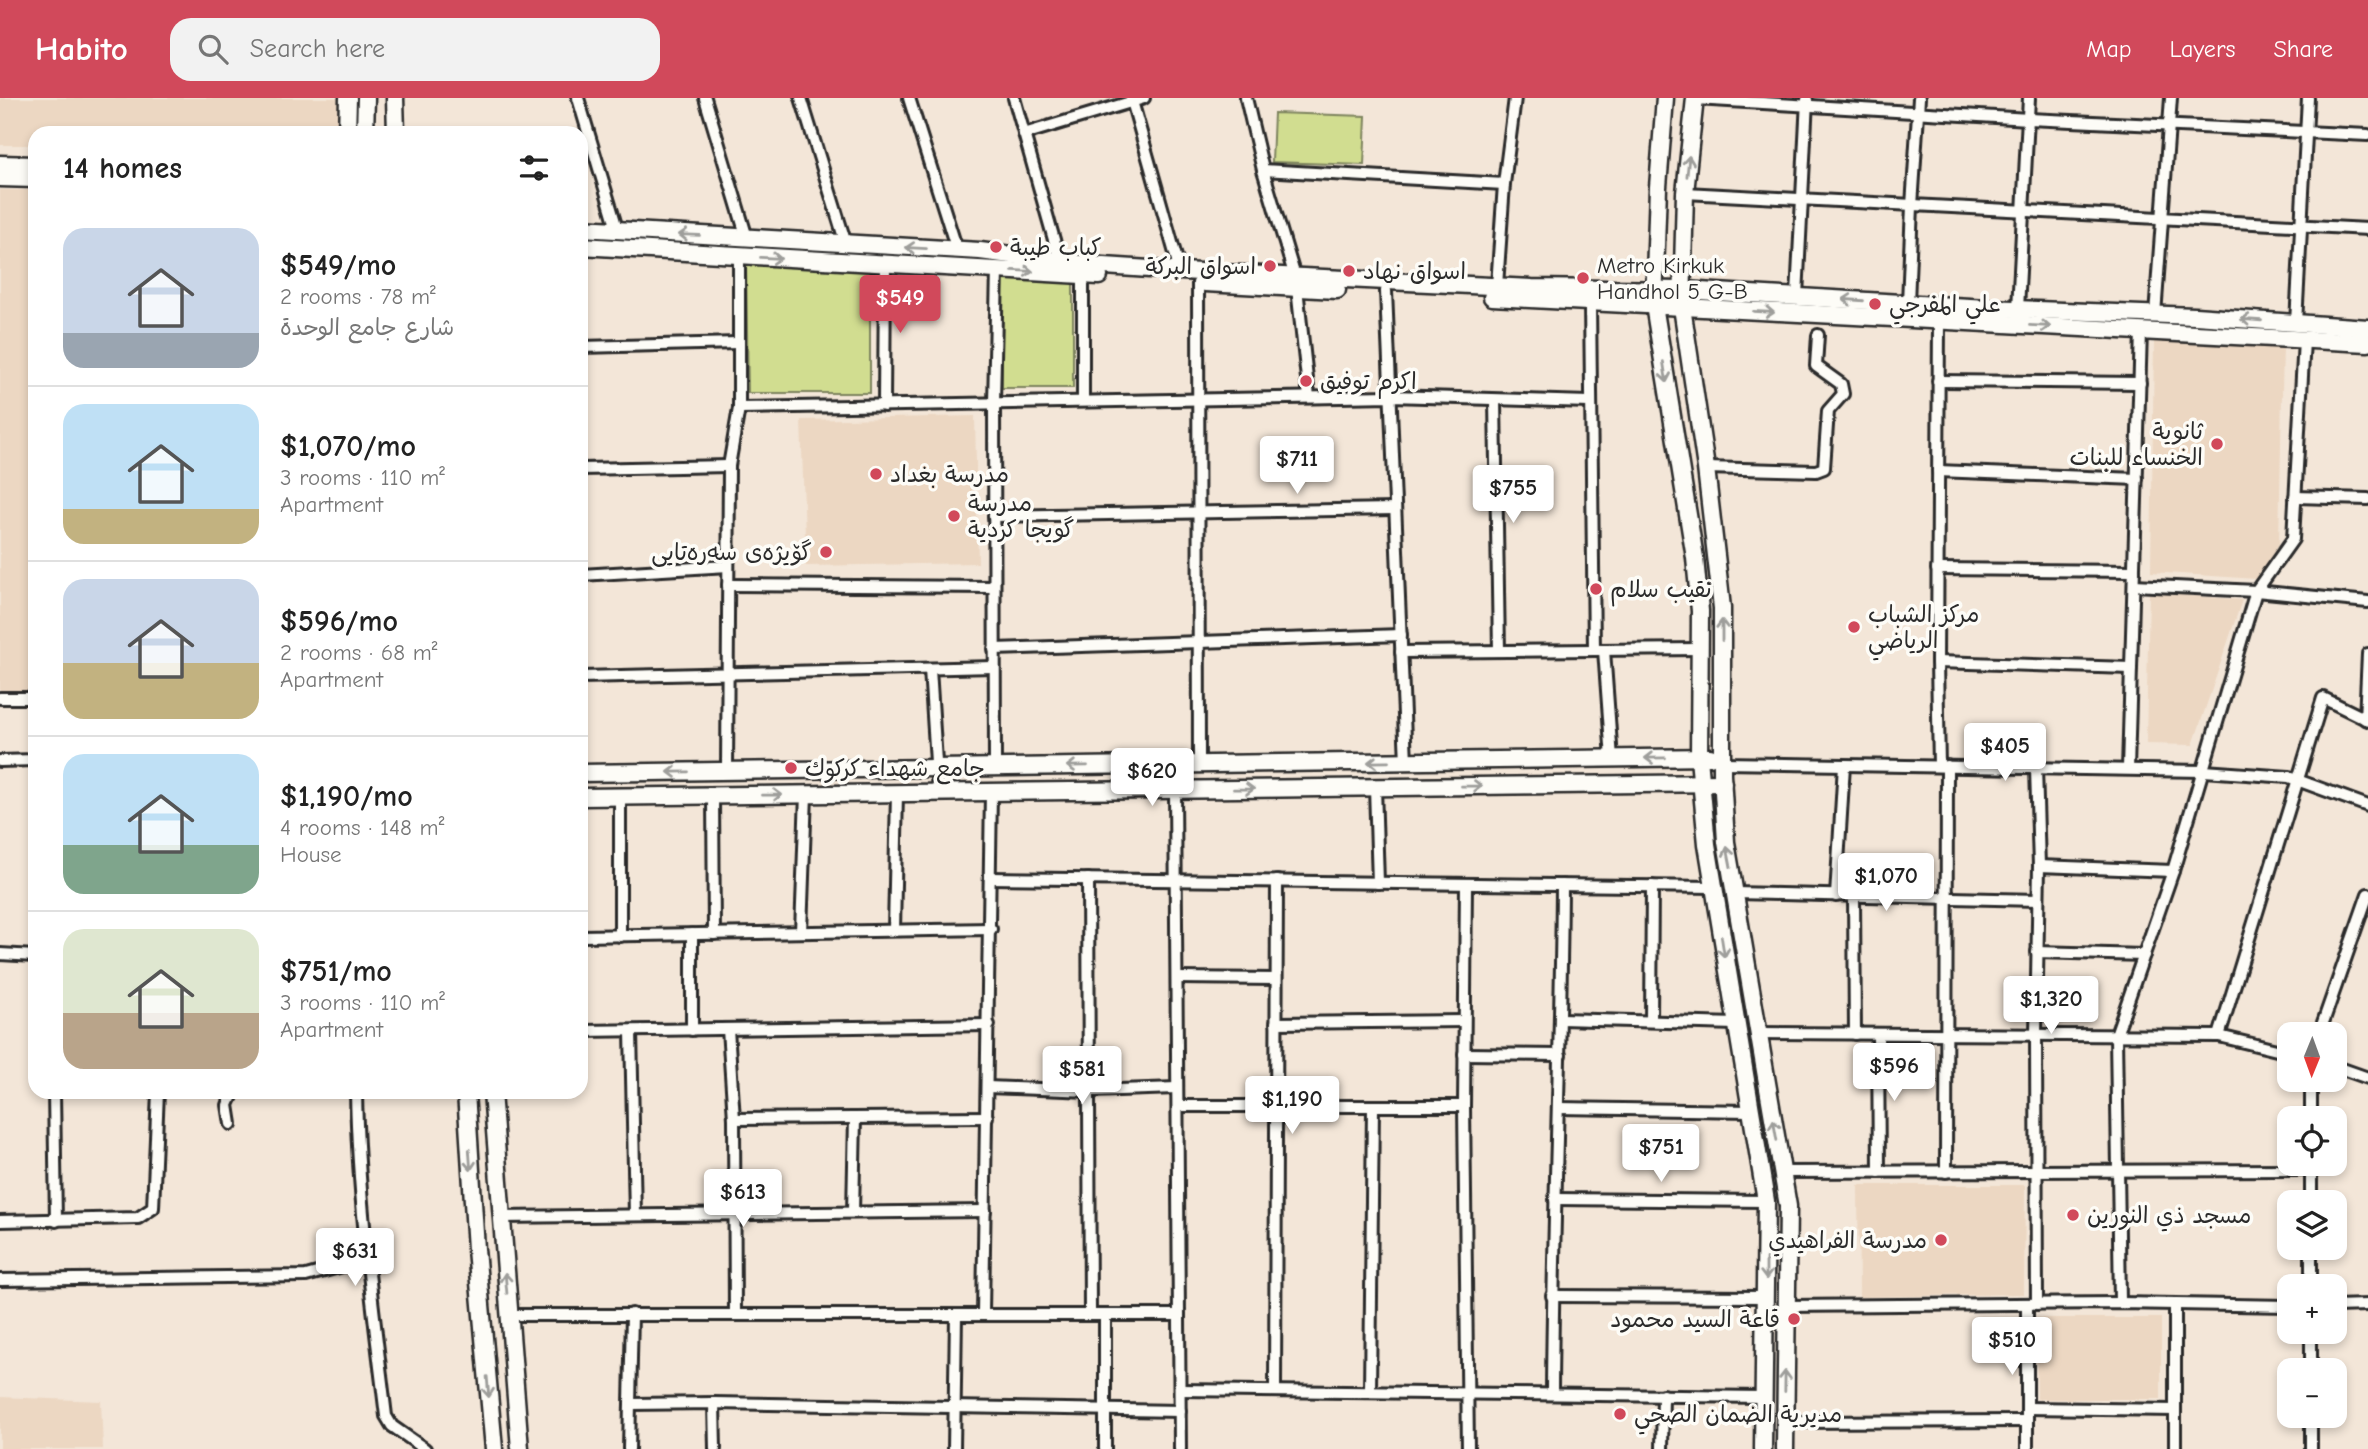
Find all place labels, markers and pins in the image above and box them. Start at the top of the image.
place label: كباب طيبة [1010,234,1102,261]
marker: كباب طيبة [988,239,1004,255]
place label: Metro Kirkuk Handhol 5 G-B [1597,252,1748,305]
place label: اسواق البركة [1146,253,1256,280]
marker: اسواق البركة [1262,258,1278,274]
place label: اسواق نهاد [1363,258,1466,285]
marker: اسواق نهاد [1341,263,1357,279]
marker: Metro Kirkuk Handhol 5 G-B [1575,270,1591,286]
pin: $549 [859,275,941,335]
place label: علي المفرجي [1889,291,2001,325]
marker: علي المفرجي [1867,296,1883,312]
place label: اكرم توفيق [1320,368,1417,399]
marker: اكرم توفيق [1298,373,1314,389]
place label: ثانوية الخنساء للبنات [2070,418,2204,471]
pin: $711 [1256,436,1338,496]
marker: ثانوية الخنساء للبنات [2209,436,2225,452]
place label: مدرسة بغداد [890,461,1009,488]
marker: مدرسة بغداد [868,466,884,482]
pin: $755 [1472,466,1554,525]
place label: مدرسة گويجا كردية [968,490,1075,543]
marker: مدرسة گويجا كردية [946,508,962,524]
place label: گۆیژەی سەرەتایی [651,539,812,567]
marker: گۆیژەی سەرەتایی [818,544,834,560]
place label: نقيب سلام [1610,576,1712,607]
marker: نقيب سلام [1588,581,1604,597]
place label: مركز الشباب الرياضي [1868,601,1979,661]
marker: مركز الشباب الرياضي [1846,619,1862,635]
pin: $405 [1964,724,2046,783]
pin: $620 [1111,748,1193,808]
place label: جامع شهداء كركوك [805,755,985,785]
marker: جامع شهداء كركوك [783,760,799,776]
pin: $1,070 [1829,854,1943,913]
pin: $1,320 [1994,976,2108,1036]
pin: $596 [1853,1044,1935,1103]
pin: $581 [1041,1046,1123,1106]
pin: $1,190 [1235,1076,1349,1136]
pin: $751 [1620,1124,1702,1184]
pin: $613 [702,1170,784,1229]
place label: مسجد ذي النورين [2087,1202,2251,1232]
marker: مسجد ذي النورين [2065,1207,2081,1223]
place label: مدرسة الفراهيدي [1768,1227,1927,1257]
pin: $631 [314,1228,396,1288]
marker: مدرسة الفراهيدي [1933,1232,1949,1248]
place label: قاعة السيد محمود [1610,1306,1780,1333]
marker: قاعة السيد محمود [1786,1311,1802,1327]
pin: $510 [1971,1318,2053,1377]
place label: مديرية الضمان الصحي [1634,1401,1842,1435]
marker: مديرية الضمان الصحي [1612,1406,1628,1422]

